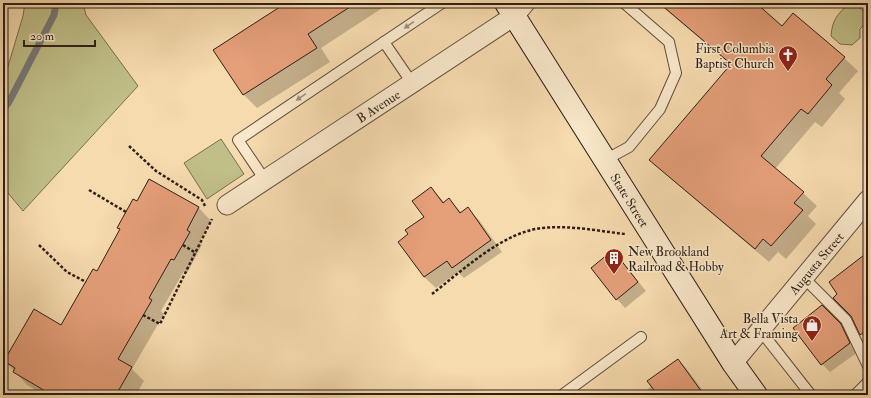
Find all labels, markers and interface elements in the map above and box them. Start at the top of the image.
one-way arrow [404,21,414,29]
scale bar [24,22,95,48]
text: 20 m [30,29,55,44]
place label: First Columbia Baptist Church [695,41,775,73]
church icon: First Columbia Baptist Church [777,44,799,72]
street label: B Avenue [354,87,404,127]
one-way arrow [296,94,307,101]
street label: State Street [606,171,652,230]
street label: Augusta Street [785,229,847,299]
place label: New Brookland Railroad & Hobby [628,244,724,276]
building icon: New Brookland Railroad & Hobby [603,247,625,275]
place label: Bella Vista Art & Framing [719,311,799,342]
shop icon: Bella Vista Art & Framing [801,314,823,342]

